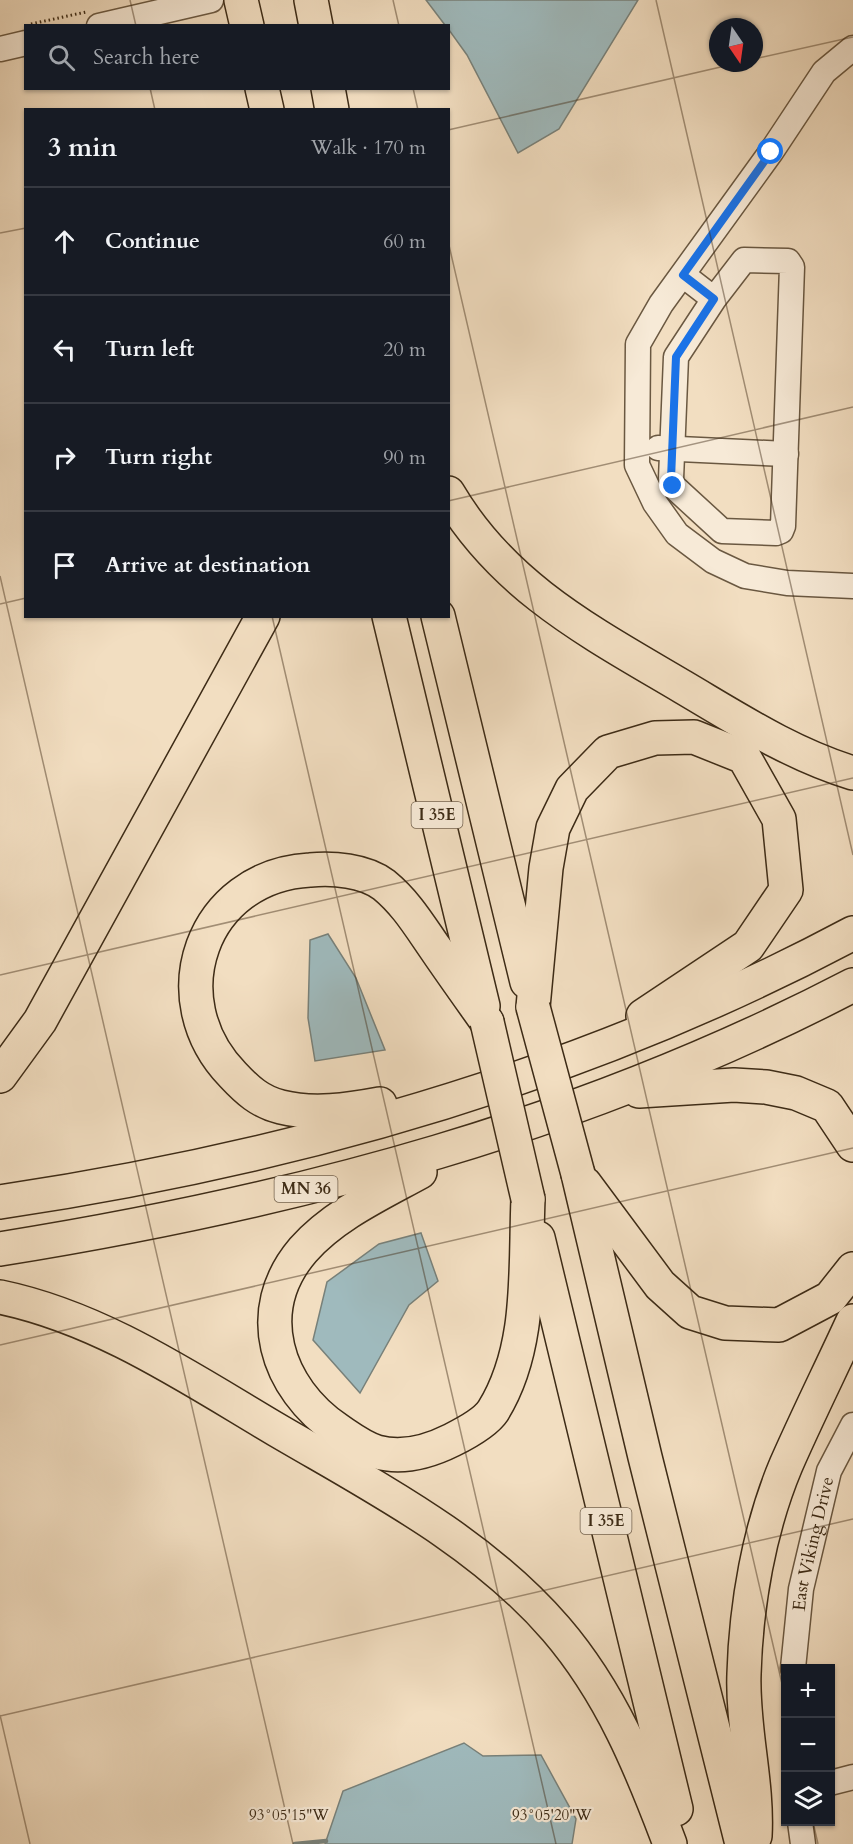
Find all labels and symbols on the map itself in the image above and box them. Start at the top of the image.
north arrow [709,18,763,72]
route start [757,138,783,164]
route end [659,472,685,498]
road number: I 35E [412,802,462,828]
road number: MN 36 [274,1176,338,1202]
street label: East Viking Drive [786,1474,840,1612]
road number: I 35E [580,1508,632,1534]
text: 93°05'15"W [249,1805,329,1825]
text: 93°05'20"W [512,1805,592,1825]

